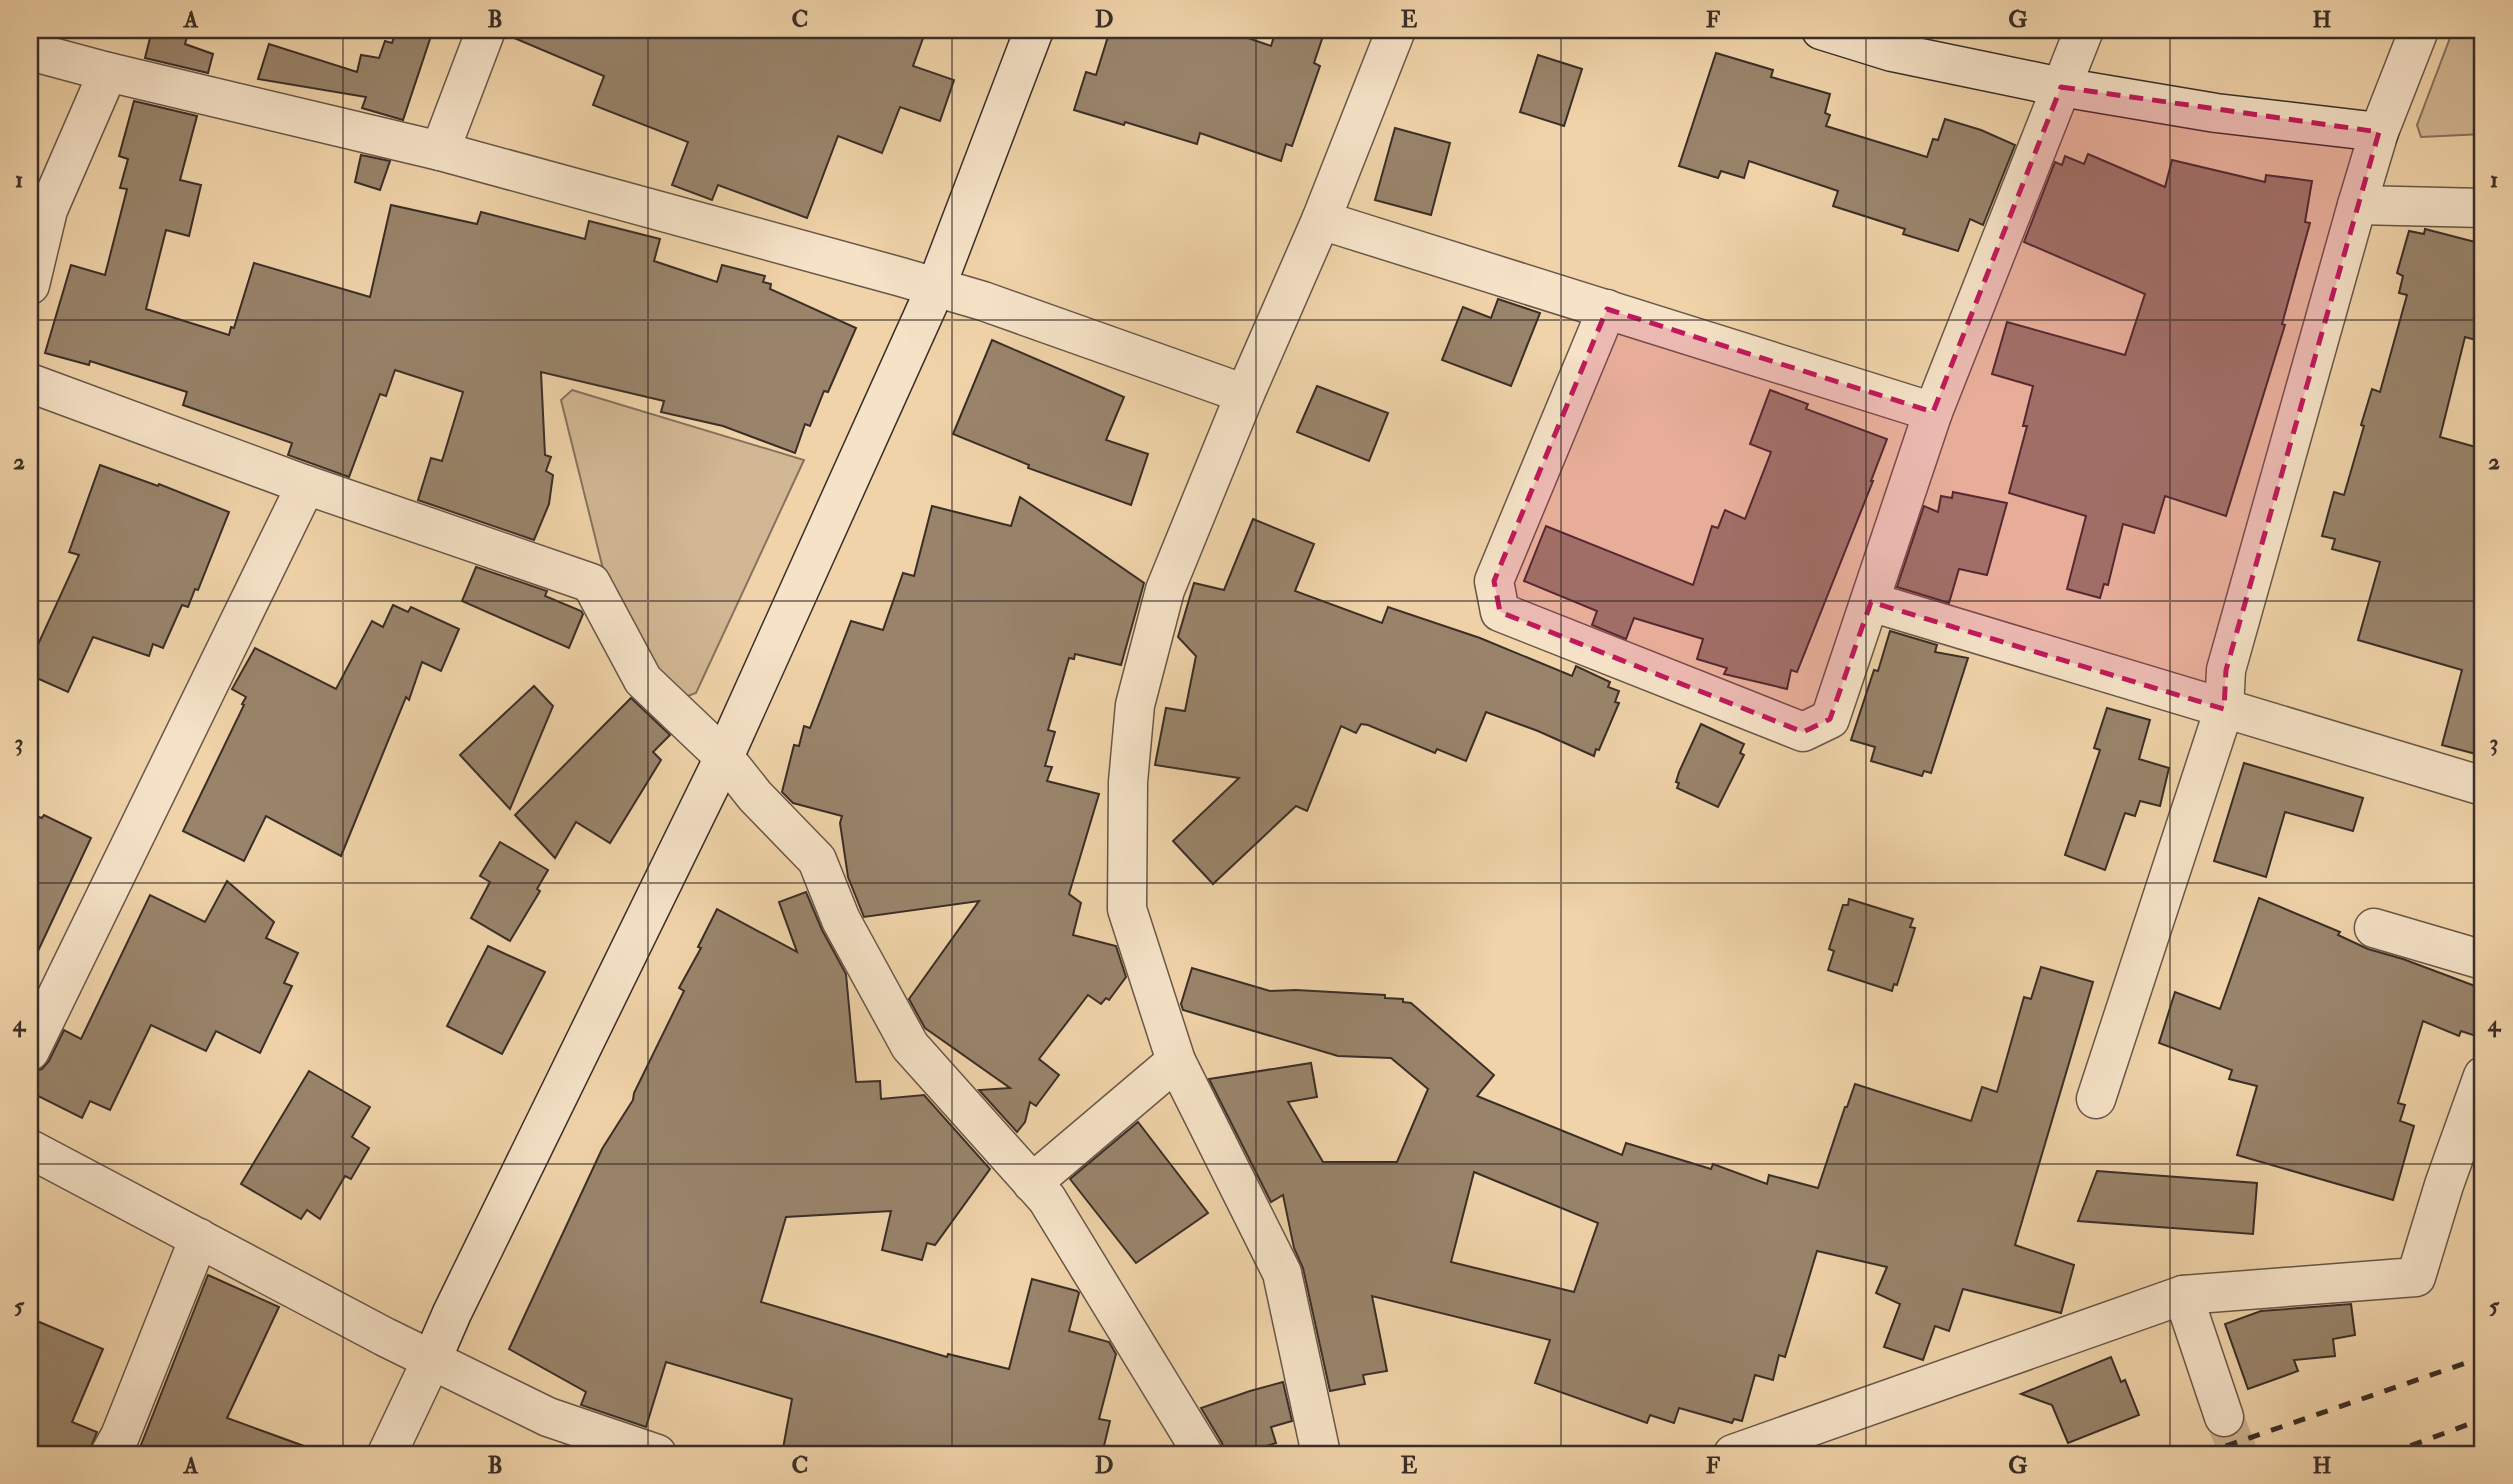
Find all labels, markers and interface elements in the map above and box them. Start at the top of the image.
text: A [183,5,199,34]
text: B [487,5,503,34]
text: C [792,5,808,34]
text: D [1095,5,1113,34]
text: E [1401,5,1418,34]
text: F [1706,5,1721,34]
text: G [2008,5,2028,34]
text: H [2313,5,2332,34]
text: 1 [15,165,23,194]
text: 1 [2490,165,2498,194]
text: 2 [13,447,25,476]
text: 2 [2488,447,2500,476]
text: 3 [15,728,23,757]
text: 3 [2490,728,2498,757]
text: 4 [12,1009,27,1038]
text: 4 [2487,1009,2502,1038]
text: 5 [14,1291,25,1320]
text: 5 [2489,1291,2500,1320]
text: A [183,1451,199,1480]
text: B [487,1451,503,1480]
text: C [792,1451,808,1480]
text: D [1095,1451,1113,1480]
text: E [1401,1451,1418,1480]
text: F [1706,1451,1721,1480]
text: G [2008,1451,2028,1480]
text: H [2313,1451,2332,1480]

